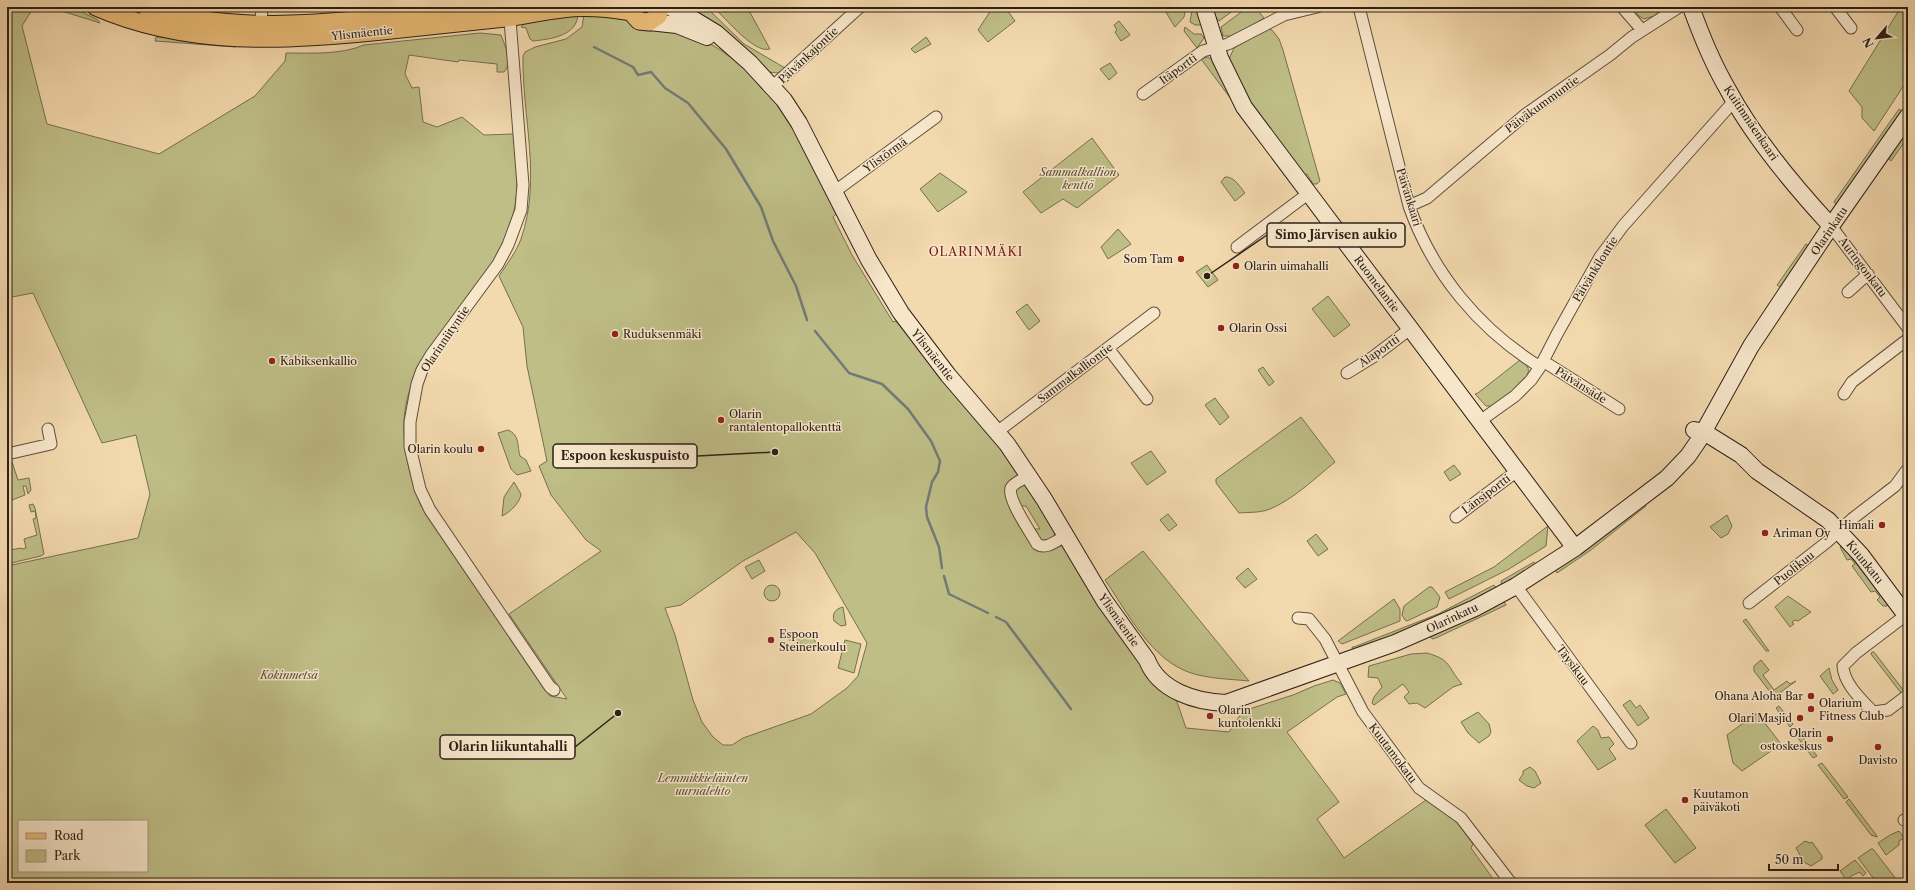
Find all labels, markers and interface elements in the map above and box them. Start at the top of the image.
north arrow [1857,18,1897,58]
street label: Ylismäentie [329,23,394,43]
street label: Päivänkajontie [775,24,841,86]
text: N [1860,35,1877,50]
street label: Itäportti [1157,50,1200,87]
street label: Päiväkummuntie [1502,72,1582,136]
street label: Kuitinmäenkaari [1721,83,1782,164]
street label: Ylistörmä [860,134,910,176]
park label: Sammalkallion kenttö [1039,165,1117,192]
street label: Päivänkaari [1394,166,1425,228]
street label: Olarinkatu [1808,204,1850,258]
callout: Simo Järvisen aukio [1267,223,1405,247]
text: Simo Järvisen aukio [1275,227,1397,242]
street label: Auringonkatu [1835,233,1890,300]
street label: Päivänkilontie [1569,234,1621,304]
district label: OLARINMÄKI [929,243,1023,259]
place label: Som Tam [1124,252,1174,266]
street label: Ruomelantie [1351,253,1403,315]
marker: Som Tam [1176,254,1186,264]
place label: Olarin uimahalli [1244,259,1329,273]
marker: Olarin uimahalli [1231,261,1241,271]
street label: Olarinniityntie [418,303,472,375]
place label: Olarin Ossi [1229,321,1288,335]
marker: Olarin Ossi [1216,323,1226,333]
street label: Ylismäentie [908,326,958,384]
place label: Ruduksenmäki [623,327,702,341]
marker: Ruduksenmäki [610,329,620,339]
street label: Alaportti [1355,332,1403,371]
street label: Sammalkalliontie [1035,340,1115,406]
place label: Kabiksenkallio [280,354,357,368]
marker: Kabiksenkallio [267,356,277,366]
street label: Päivänsäde [1553,364,1609,406]
place label: Olarin rantalentopallokenttä [729,407,842,434]
marker: Olarin rantalentopallokenttä [716,415,726,425]
place label: Olarin koulu [408,442,473,456]
marker: Olarin koulu [476,444,486,454]
callout: Espoon keskuspuisto [553,444,697,468]
text: Espoon keskuspuisto [561,448,690,463]
street label: Länsiportti [1459,471,1514,517]
place label: Himali [1839,518,1875,532]
marker: Himali [1877,520,1887,530]
place label: Ariman Oy [1772,526,1831,540]
marker: Ariman Oy [1760,528,1770,538]
street label: Kuunkatu [1843,538,1887,587]
street label: Puolikuu [1771,548,1817,588]
street label: Ylismäentie [1095,590,1142,649]
street label: Olarinkatu [1424,600,1480,636]
place label: Espoon Steinerkoulu [779,627,846,654]
marker: Espoon Steinerkoulu [766,635,776,645]
street label: Täysikuu [1553,642,1593,688]
park label: Kokinmetsä [259,668,318,682]
place label: Ohana Aloha Bar [1714,689,1803,703]
marker: Ohana Aloha Bar [1806,691,1816,701]
place label: Olarium Fitness Club [1819,696,1884,723]
place label: Olarin kuntolenkki [1218,703,1282,730]
marker: Olarium Fitness Club [1806,704,1816,714]
marker: Olarin kuntolenkki [1205,711,1215,721]
place label: Olari Masjid [1728,711,1792,725]
marker: Olari Masjid [1795,713,1805,723]
street label: Kuutamokatu [1366,720,1420,786]
place label: Olarin ostoskeskus [1760,726,1822,753]
marker: Olarin ostoskeskus [1825,734,1835,744]
callout: Olarin liikuntahalli [440,735,575,759]
text: Olarin liikuntahalli [448,739,568,754]
marker: Davisto [1873,742,1883,752]
place label: Davisto [1858,753,1898,767]
park label: Lemmikkieläinten uurnalehto [657,771,749,798]
place label: Kuutamon päiväkoti [1693,787,1749,814]
marker: Kuutamon päiväkoti [1680,795,1690,805]
legend [18,820,148,872]
text: Road [54,828,84,843]
scale bar [1769,846,1838,872]
text: Park [54,848,81,863]
text: 50 m [1775,852,1804,867]

